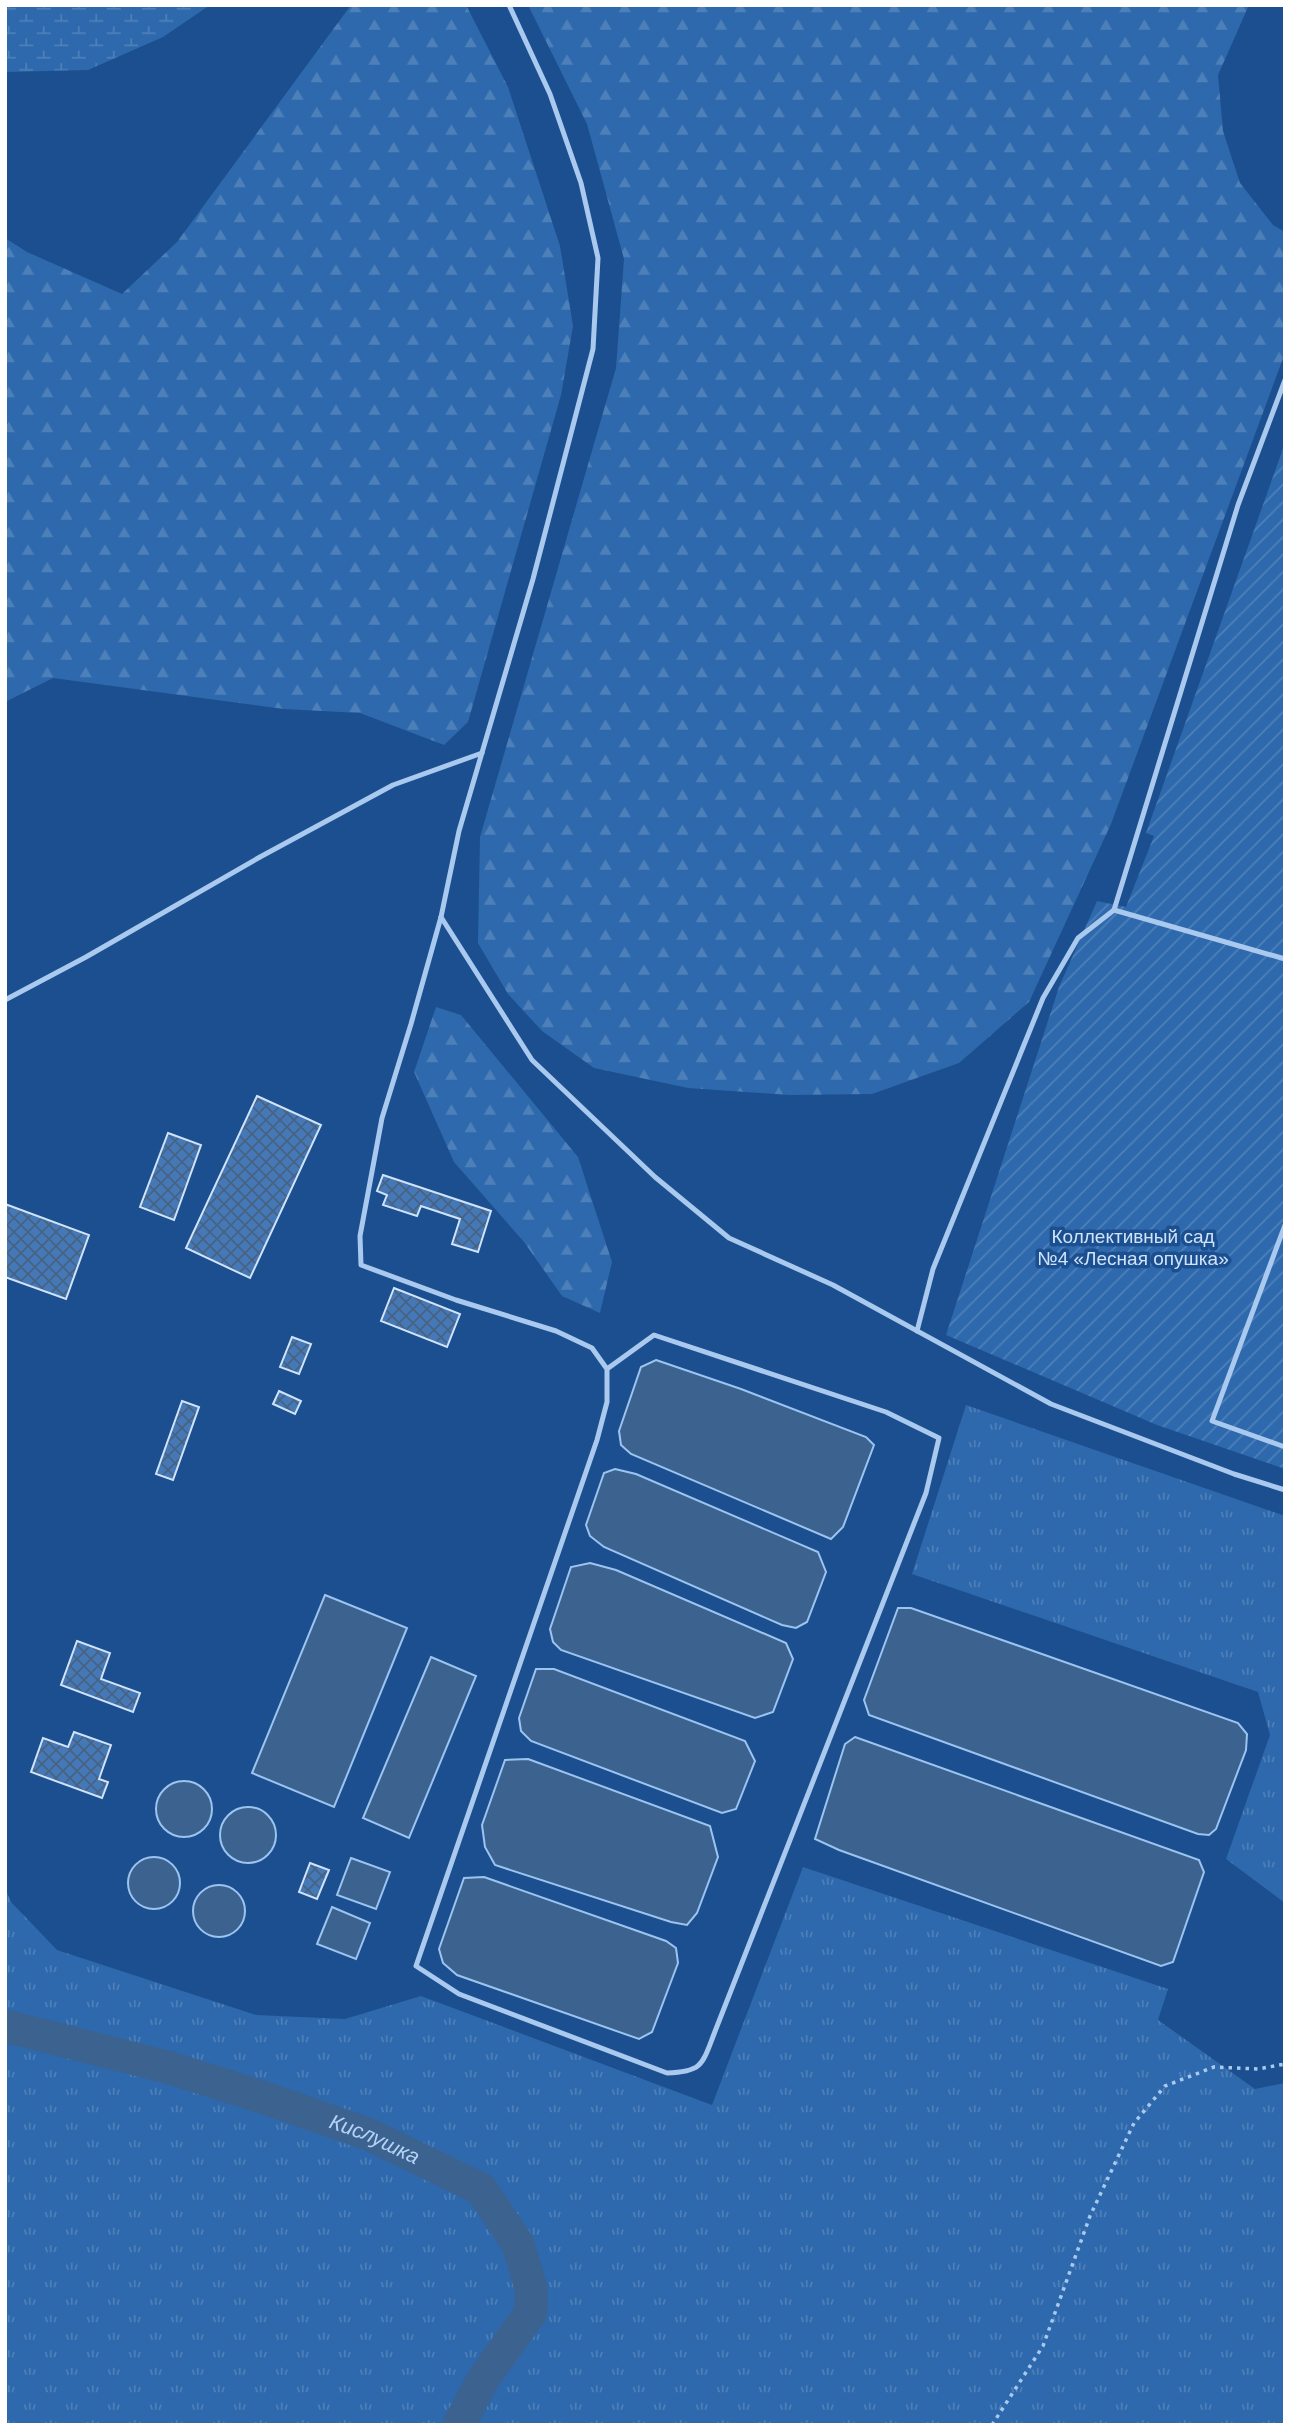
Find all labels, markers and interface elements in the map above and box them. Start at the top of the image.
park label: Коллективный сад №4 «Лесная опушка» [1037,1226,1229,1269]
water label: Кислушка [327,2110,423,2168]

